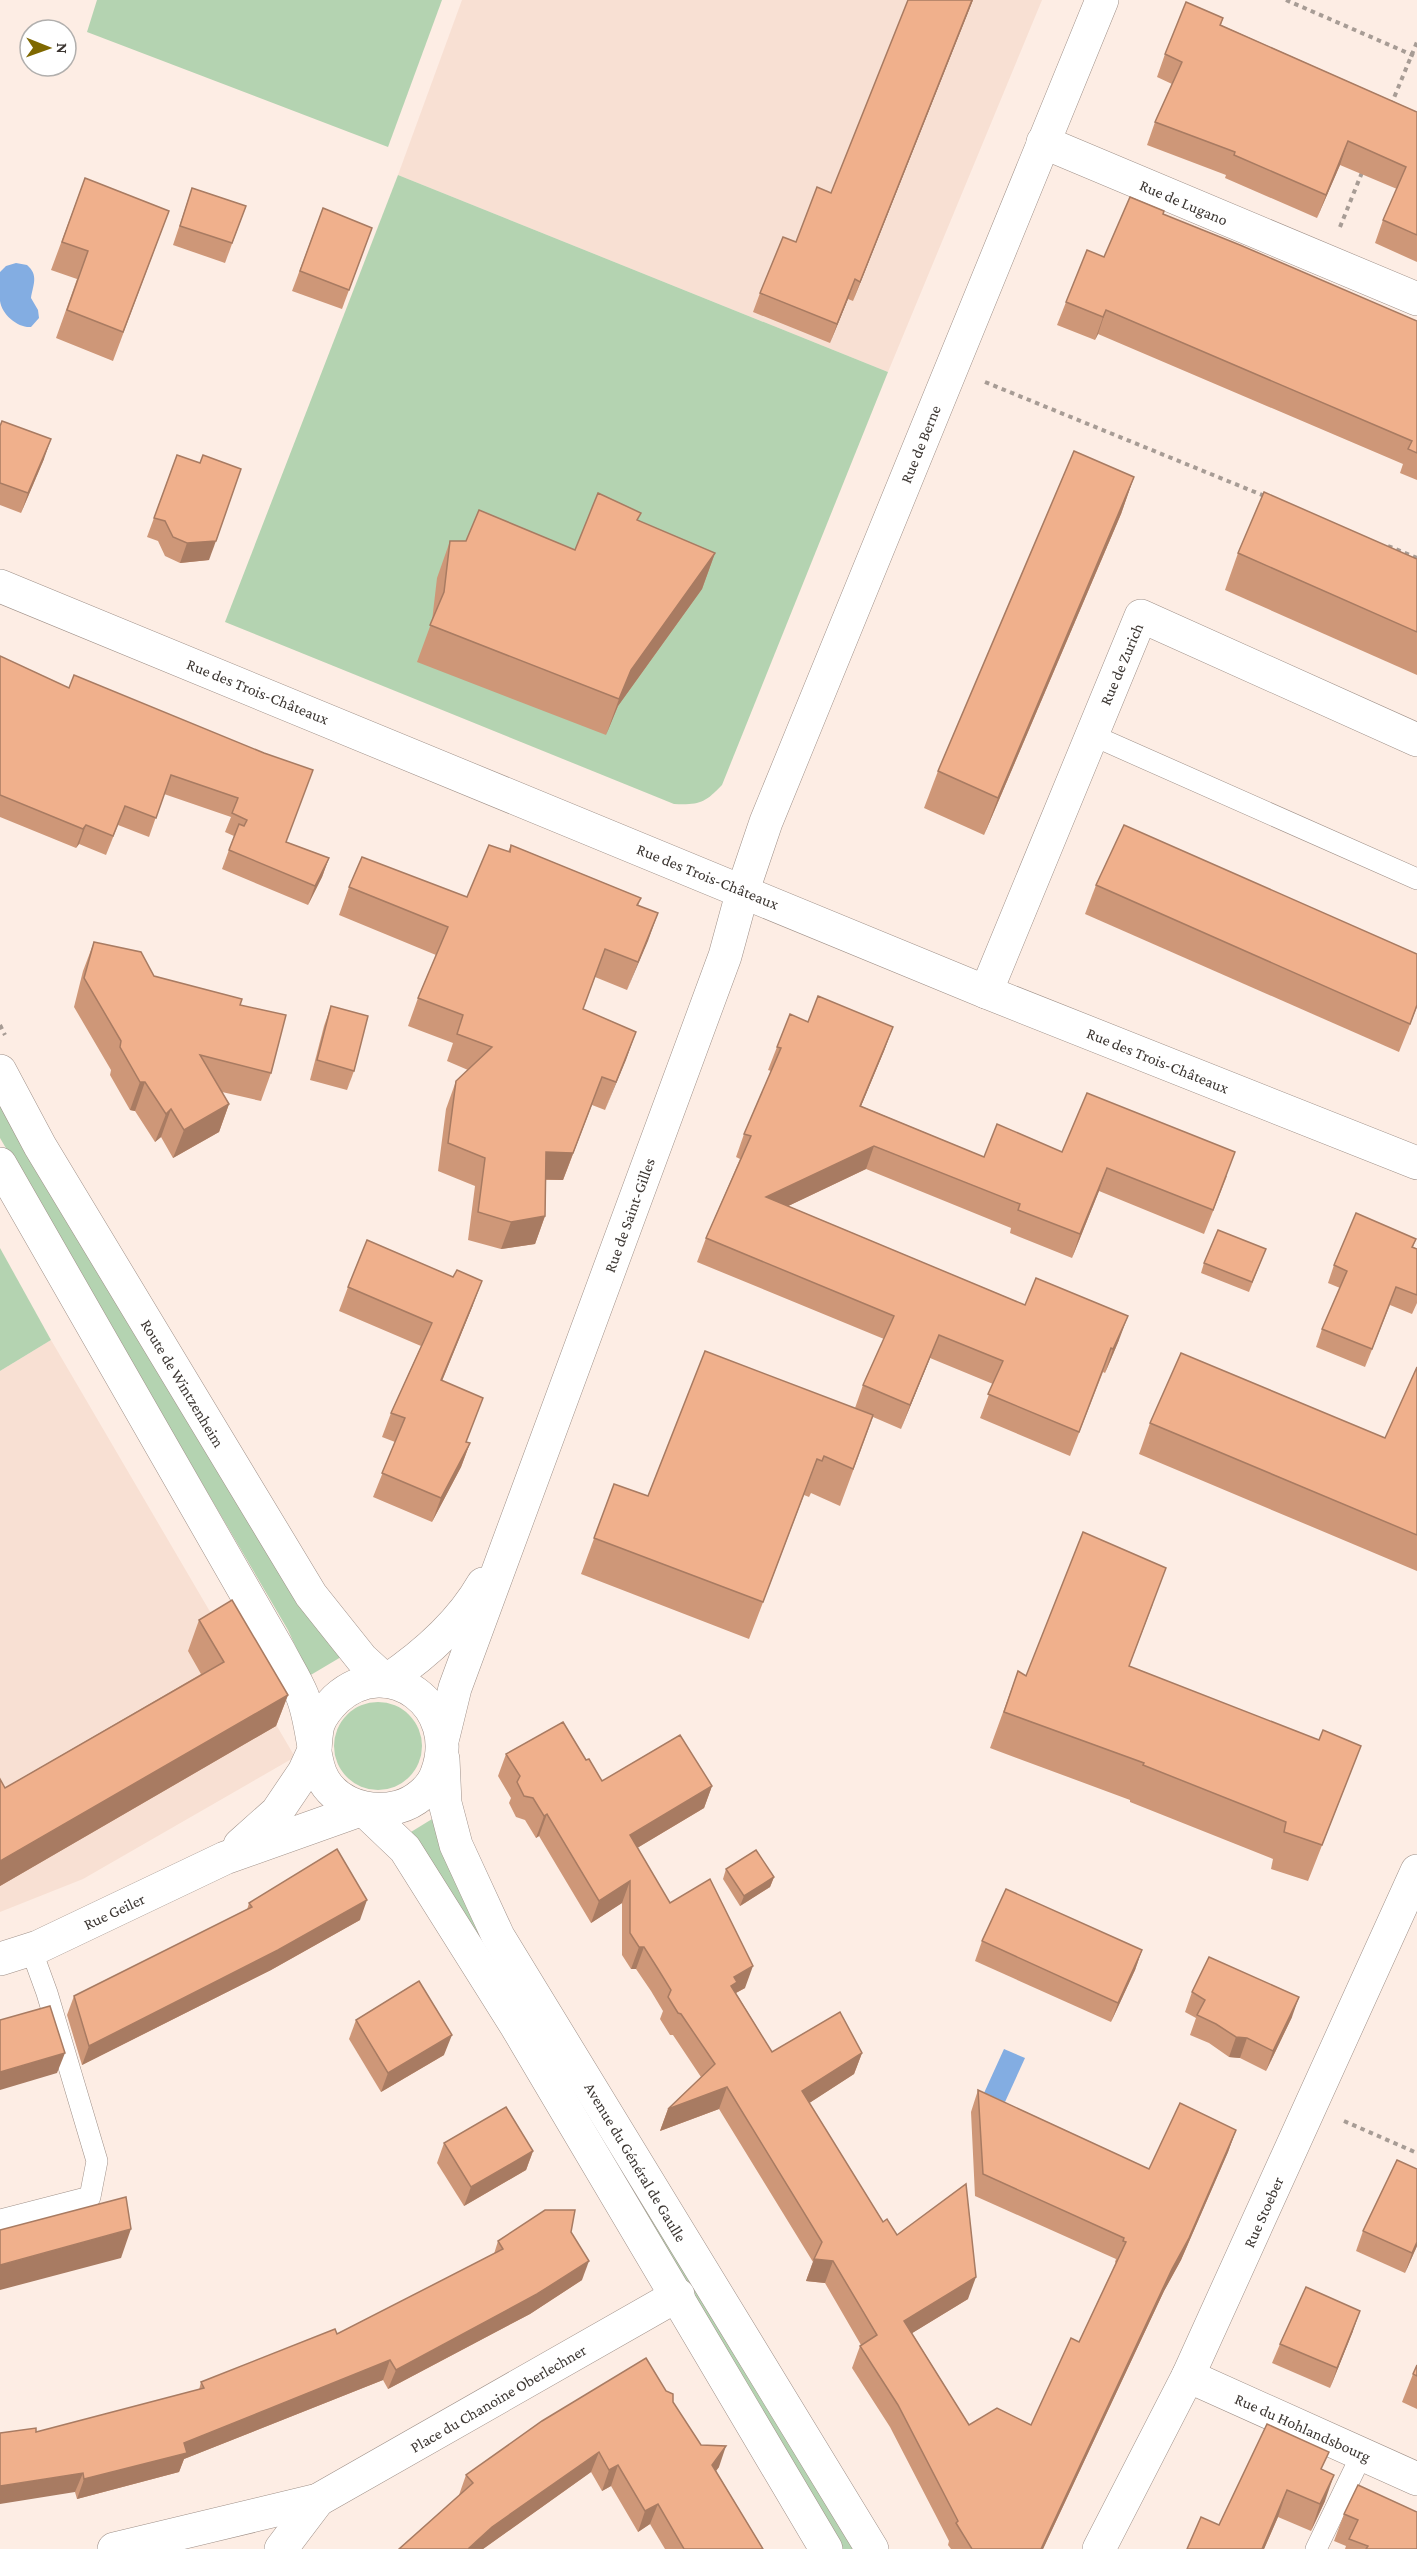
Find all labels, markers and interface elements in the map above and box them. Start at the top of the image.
north arrow [18,18,78,78]
text: N [54,43,71,54]
street label: Rue de Lugano [1137,176,1230,230]
street label: Rue de Berne [897,403,944,486]
street label: Rue de Zurich [1097,620,1147,708]
street label: Rue des Trois-Châteaux [184,655,332,728]
street label: Rue des Trois-Châteaux [634,840,782,913]
street label: Rue des Trois-Châteaux [1084,1024,1232,1097]
street label: Rue de Saint-Gilles [601,1156,658,1275]
street label: Route de Wintzenheim [138,1316,228,1450]
street label: Rue Geiler [81,1890,148,1933]
street label: Avenue du Général de Gaulle [581,2080,690,2245]
street label: Rue Stoeber [1240,2174,1287,2250]
street label: Place du Chanoine Oberlechner [407,2341,589,2456]
street label: Rue du Hohlandsbourg [1232,2390,1374,2466]

